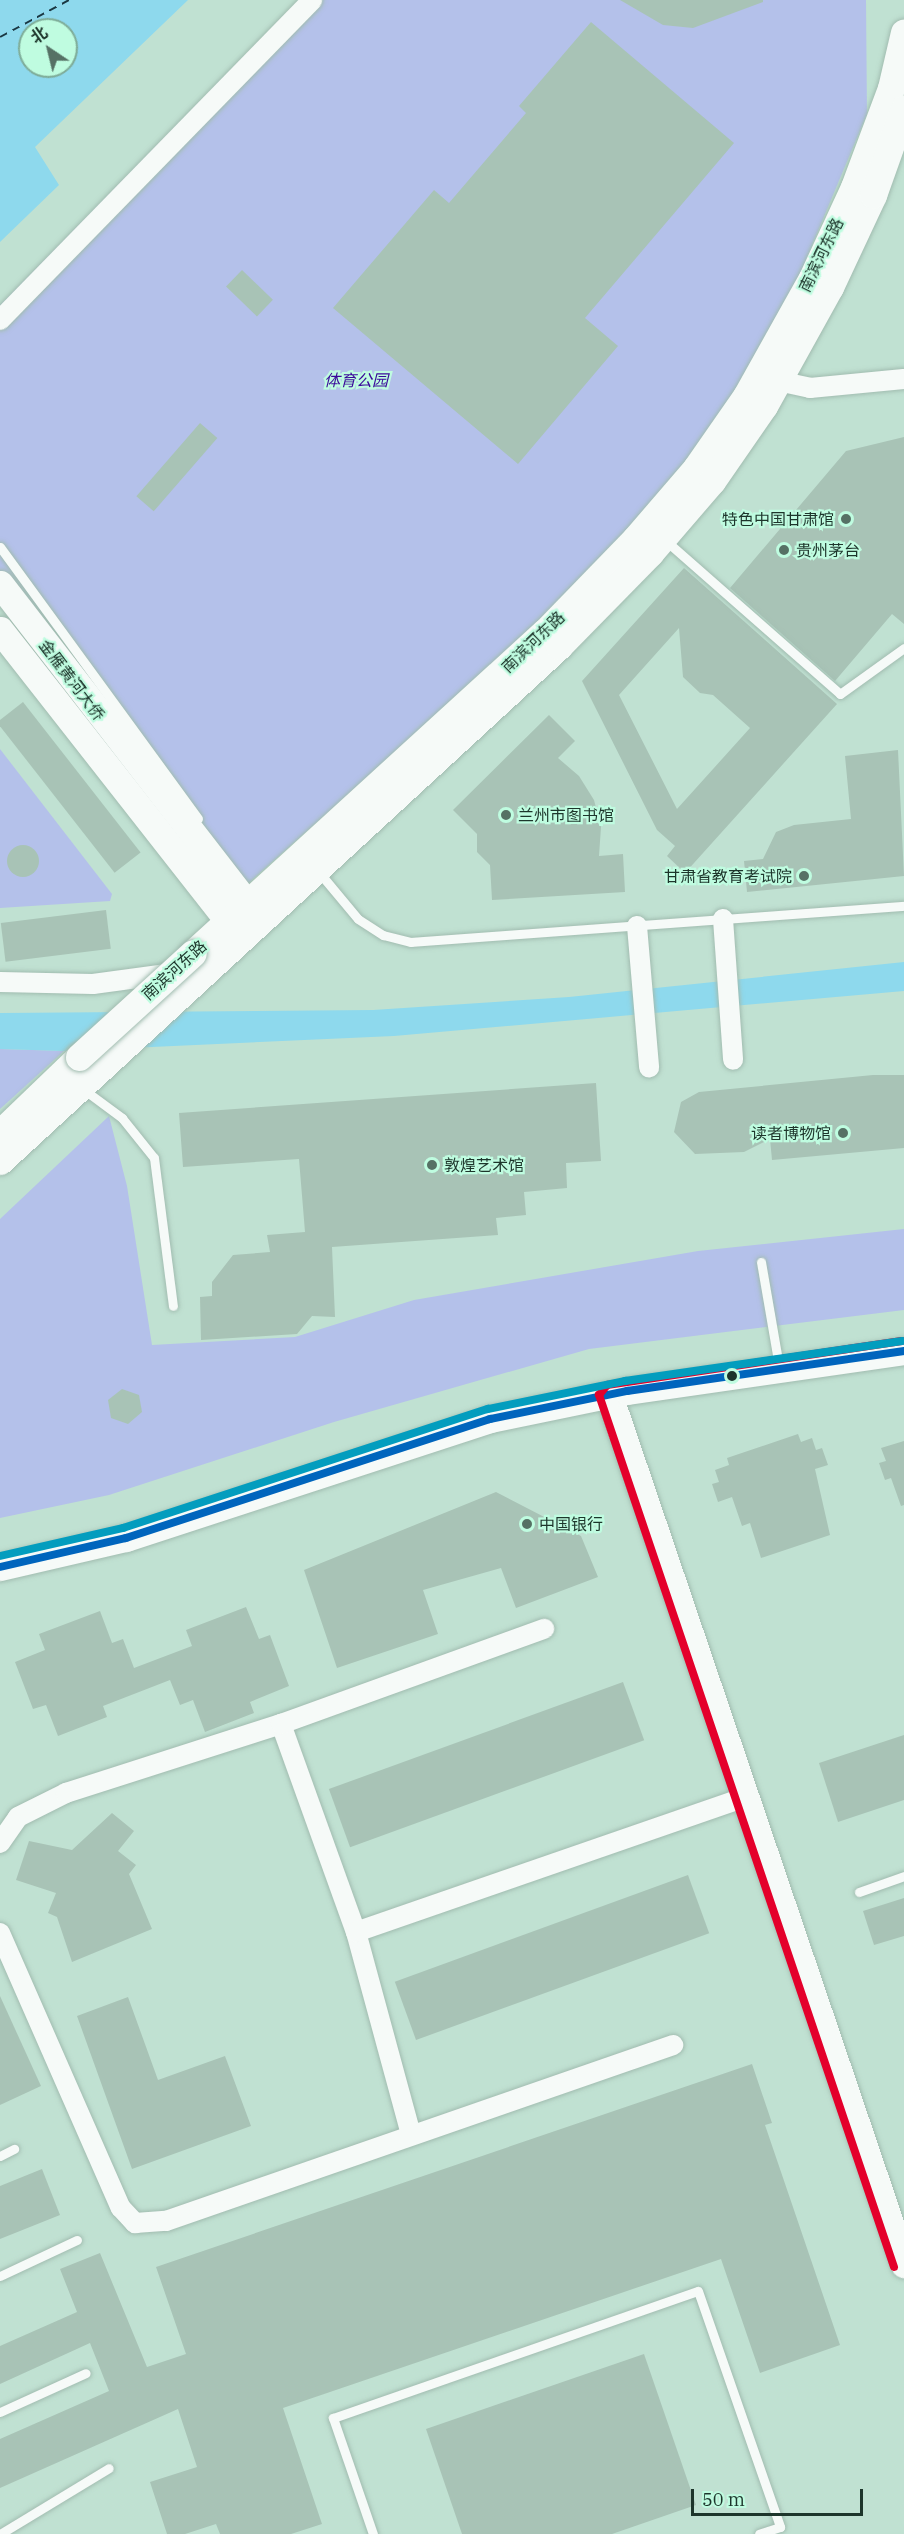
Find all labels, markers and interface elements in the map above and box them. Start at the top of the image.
north arrow [18,18,78,78]
text: 北 [27,22,51,48]
street label: 南滨河东路 [795,215,847,295]
park label: 体育公园 [324,370,388,390]
place label: 特色中国甘肃馆 [722,509,834,529]
marker: 特色中国甘肃馆 [839,512,853,526]
place label: 贵州茅台 [796,540,860,560]
marker: 贵州茅台 [777,543,791,557]
street label: 南滨河东路 [498,607,568,677]
street label: 金雁黄河大侨 [35,636,109,724]
place label: 兰州市图书馆 [518,805,614,825]
marker: 兰州市图书馆 [499,808,513,822]
place label: 甘肃省教育考试院 [664,866,792,886]
marker: 甘肃省教育考试院 [797,869,811,883]
street label: 南滨河东路 [138,936,210,1004]
place label: 读者博物馆 [751,1123,831,1143]
marker: 读者博物馆 [836,1126,850,1140]
place label: 敦煌艺术馆 [444,1155,524,1175]
marker: 敦煌艺术馆 [425,1158,439,1172]
unlabelled marker [726,1370,738,1382]
place label: 中国银行 [539,1514,603,1534]
marker: 中国银行 [520,1517,534,1531]
scale bar [694,2477,866,2515]
text: 50 m [702,2488,745,2511]

